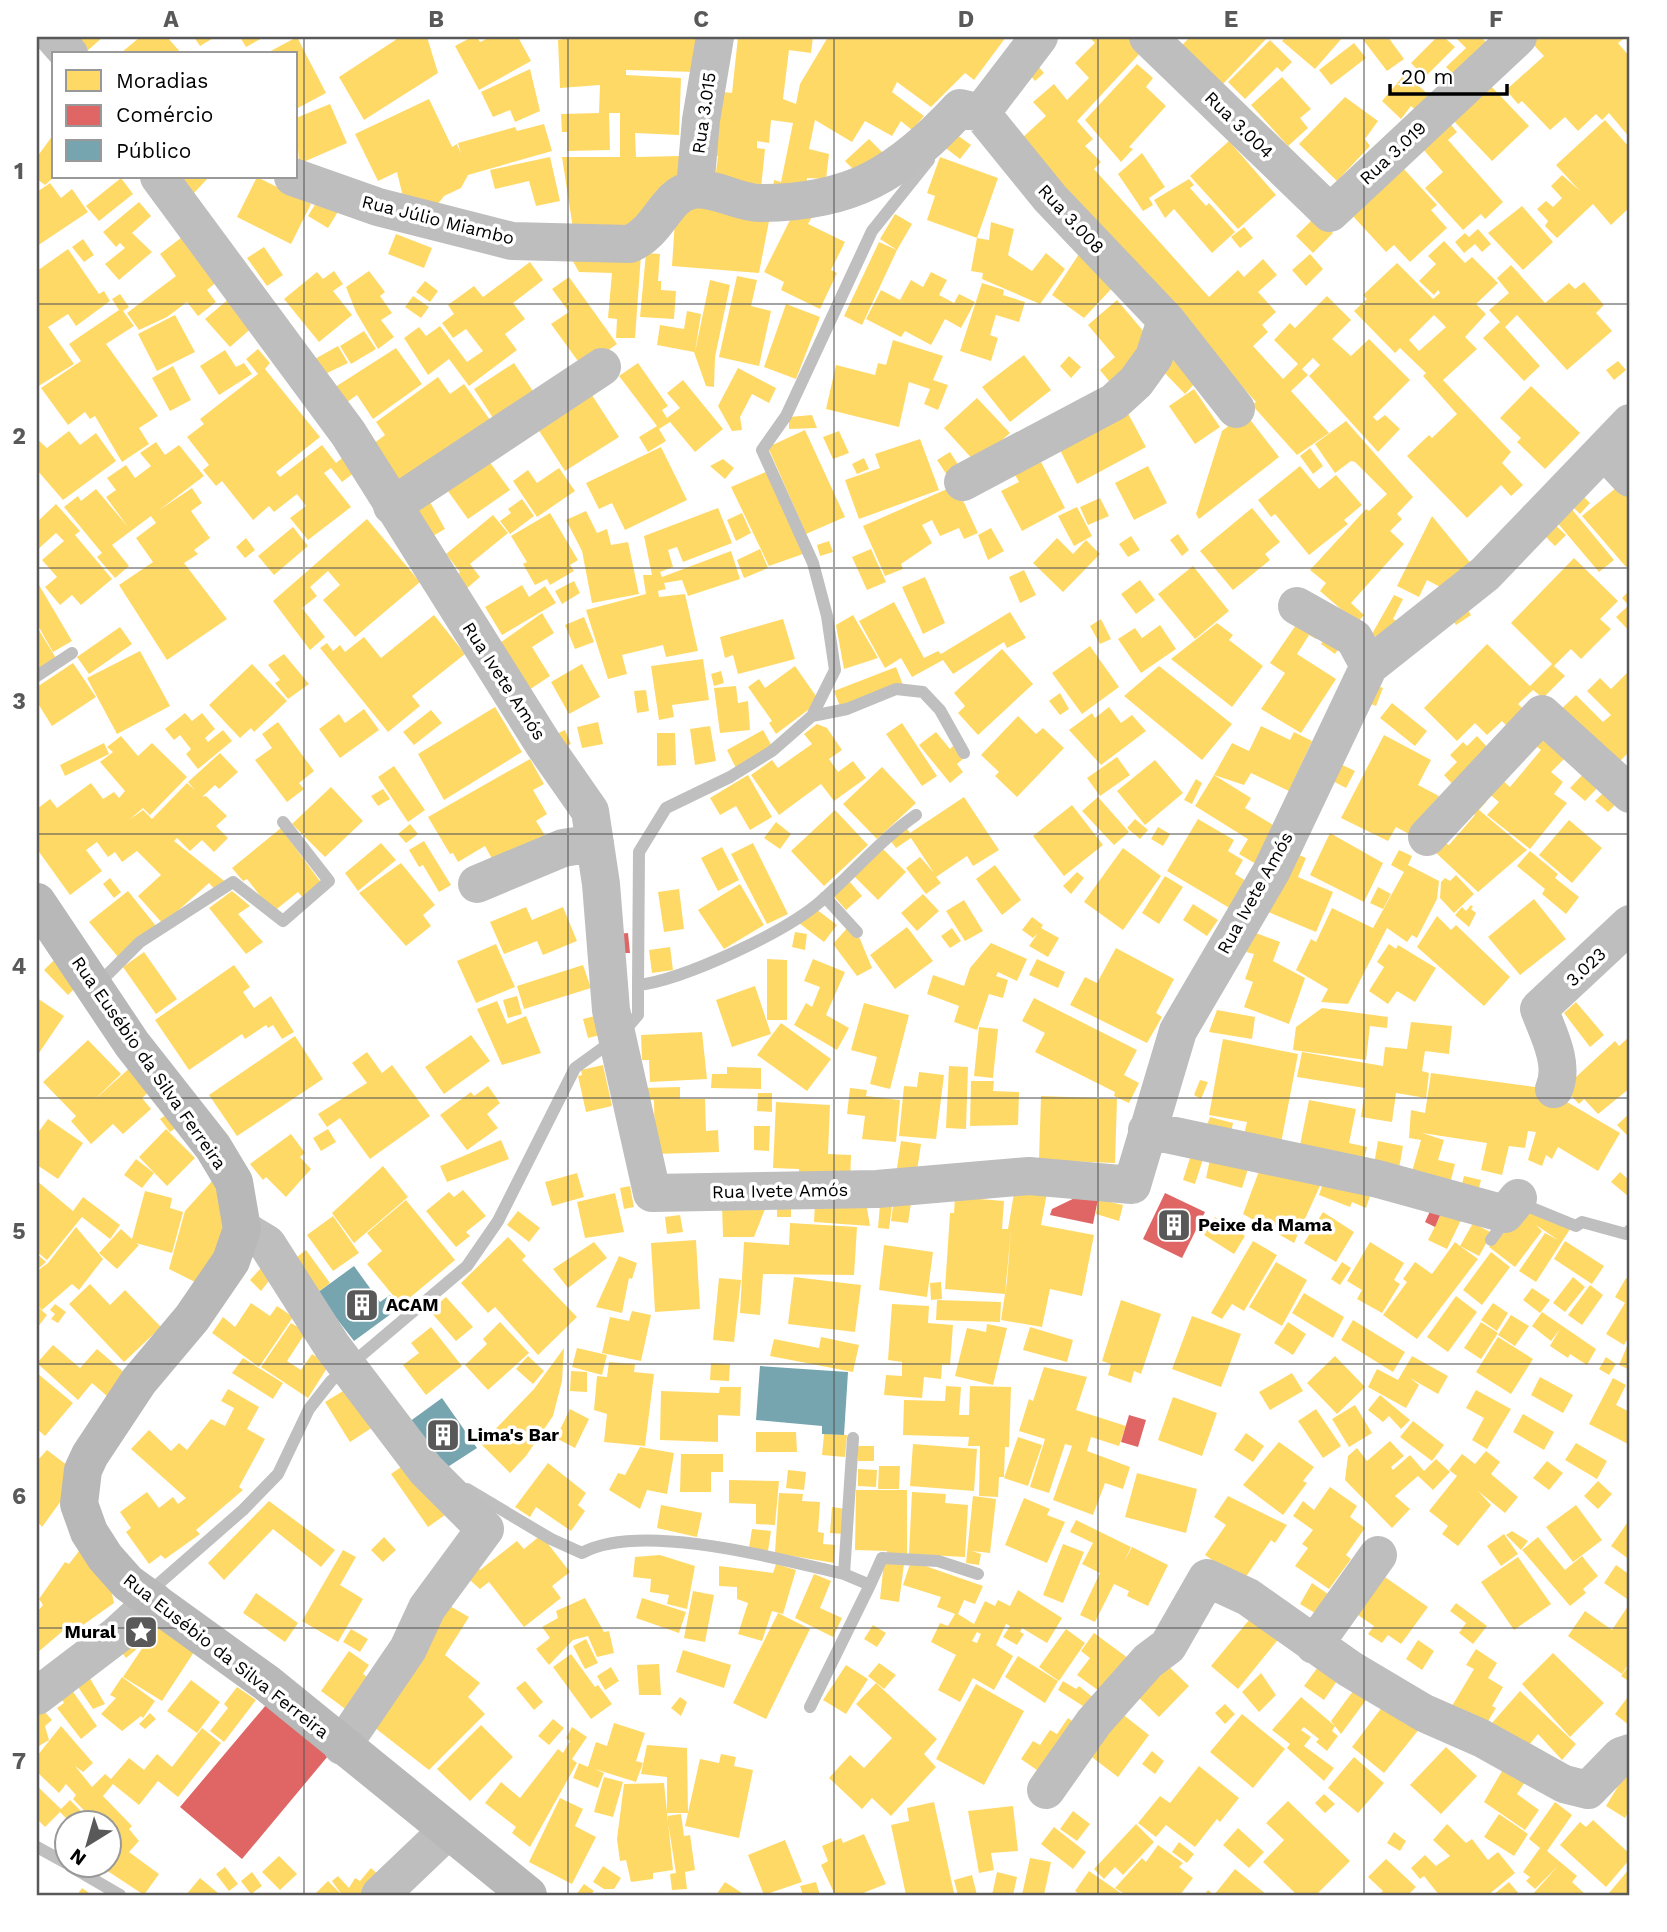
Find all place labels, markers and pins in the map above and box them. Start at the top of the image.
building icon: Peixe da Mama [1155,1206,1193,1244]
place label: Peixe da Mama [1198,1214,1332,1235]
building icon: ACAM [343,1286,381,1324]
place label: ACAM [386,1294,439,1315]
building icon: Lima's Bar [424,1416,462,1454]
place label: Lima's Bar [467,1424,559,1445]
place icon: Mural [122,1613,160,1651]
place label: Mural [65,1621,116,1642]

